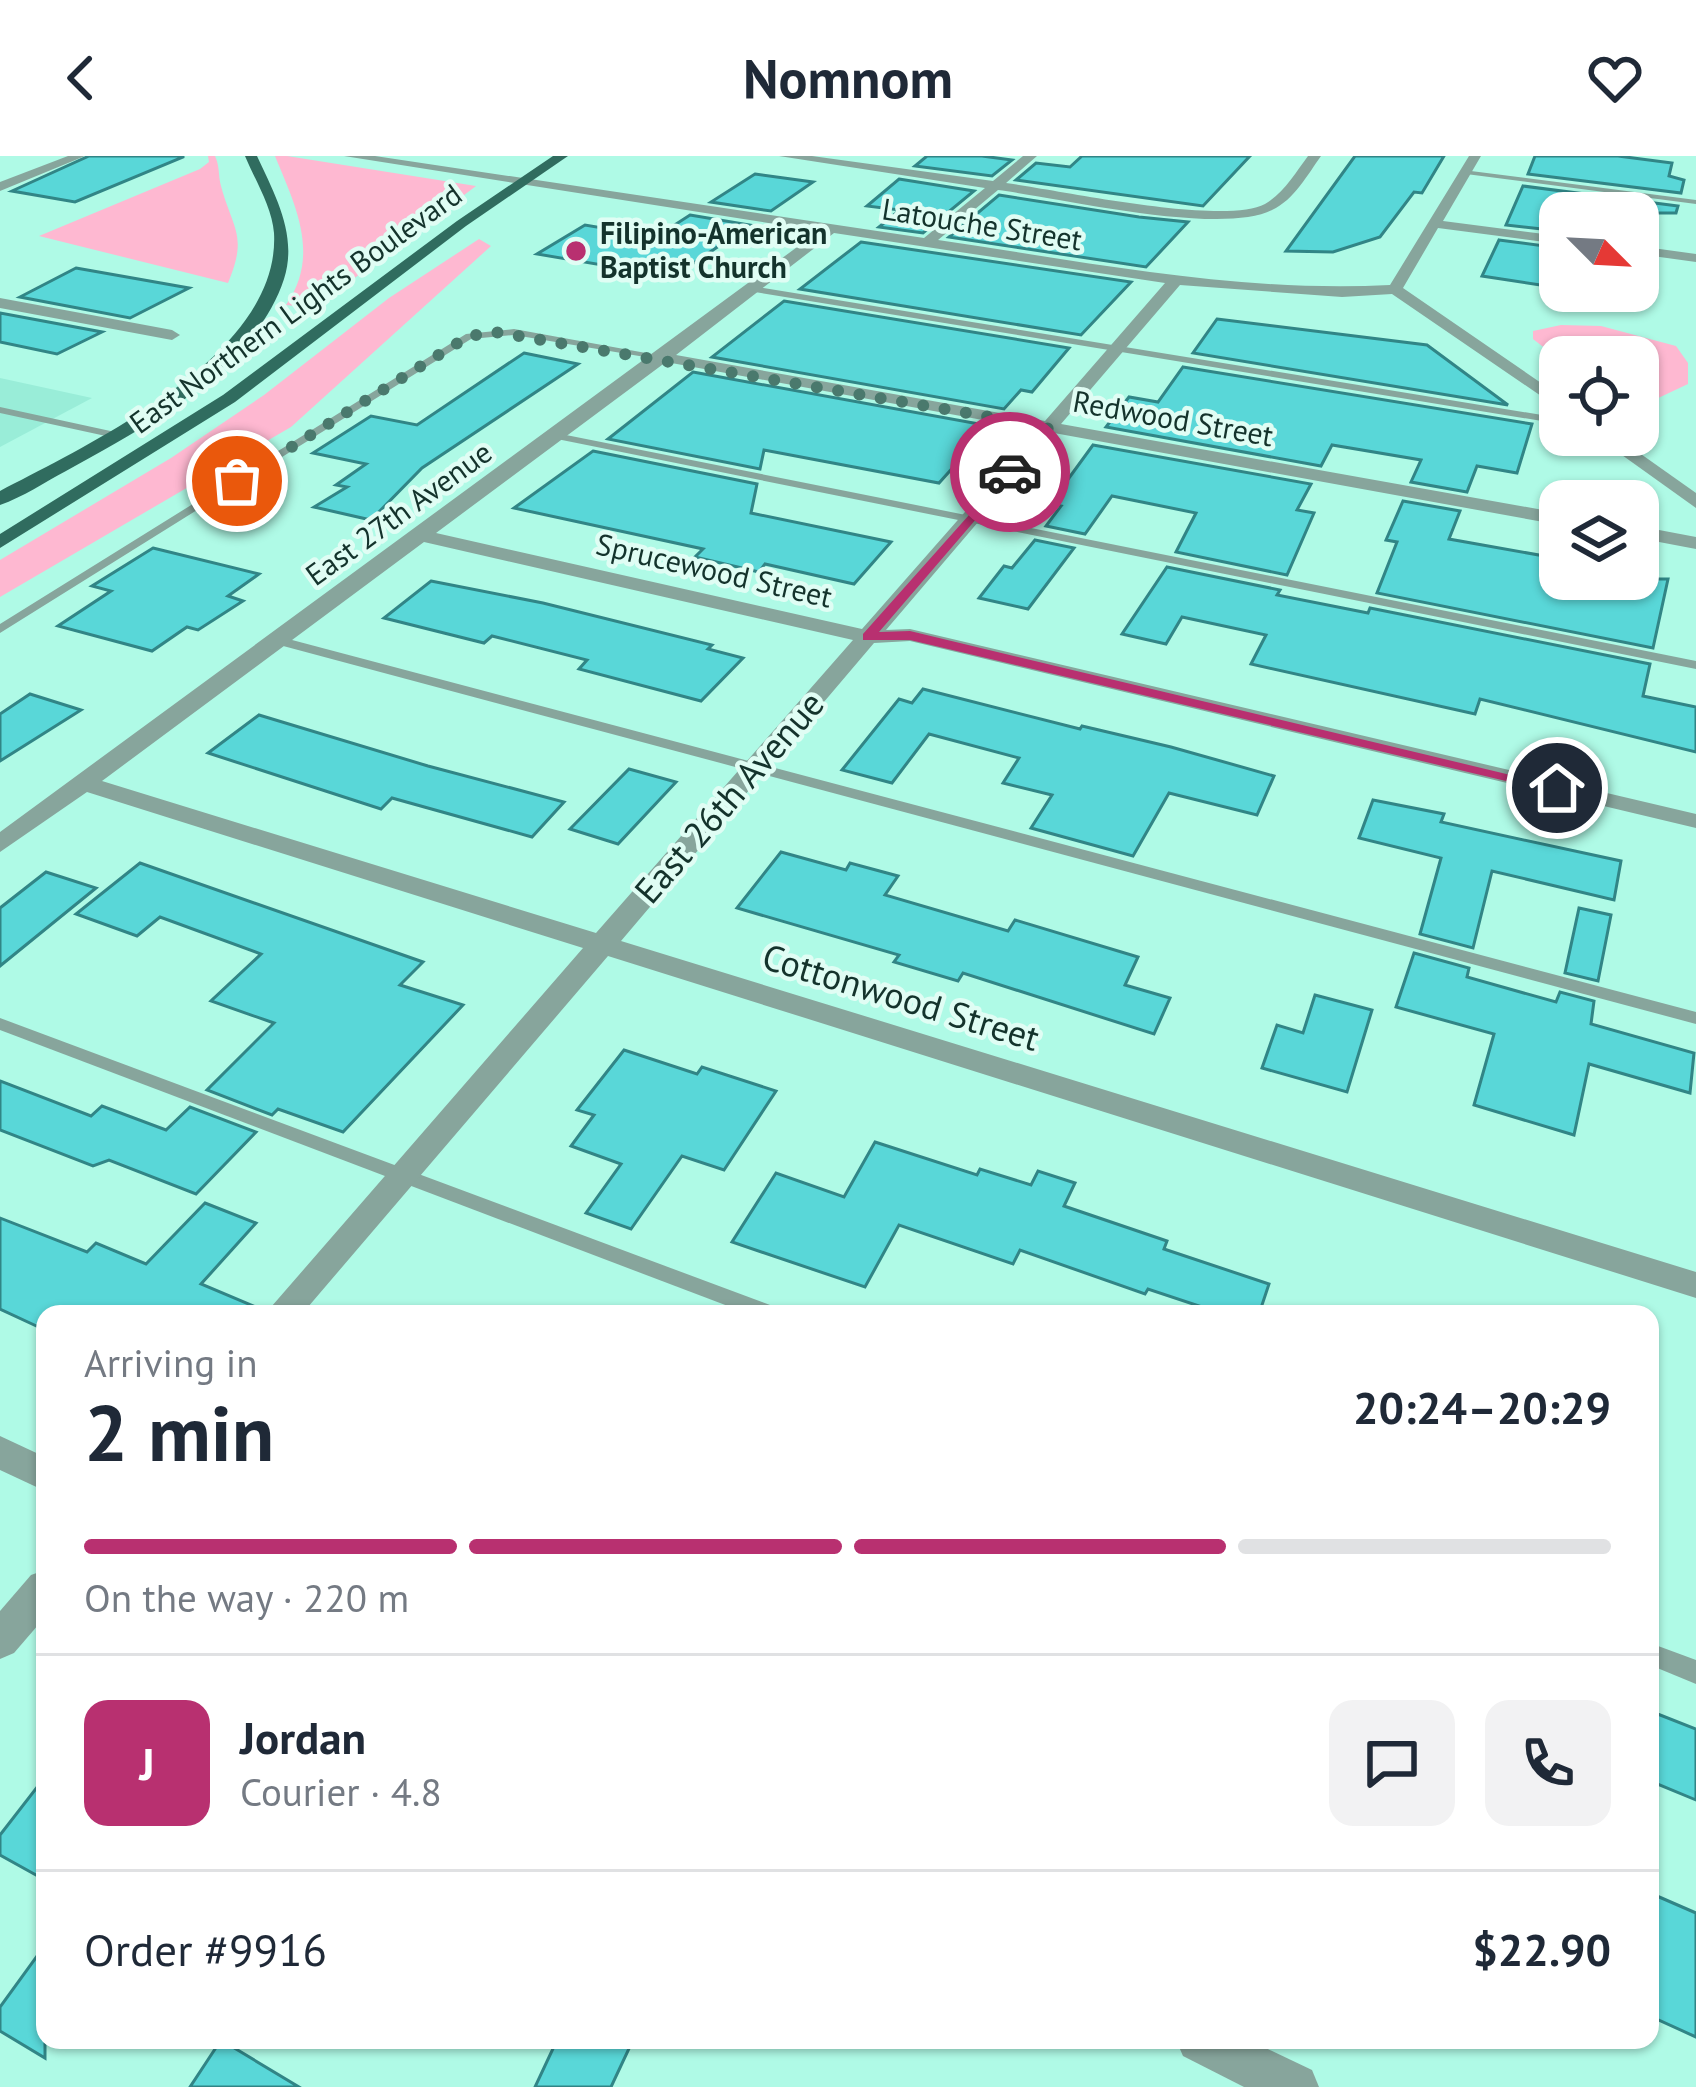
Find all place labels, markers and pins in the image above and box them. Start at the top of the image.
place label: Filipino-American Baptist Church [600,213,827,286]
marker: Filipino-American Baptist Church [563,238,589,264]
pin [186,430,288,532]
pin [1506,737,1608,839]

